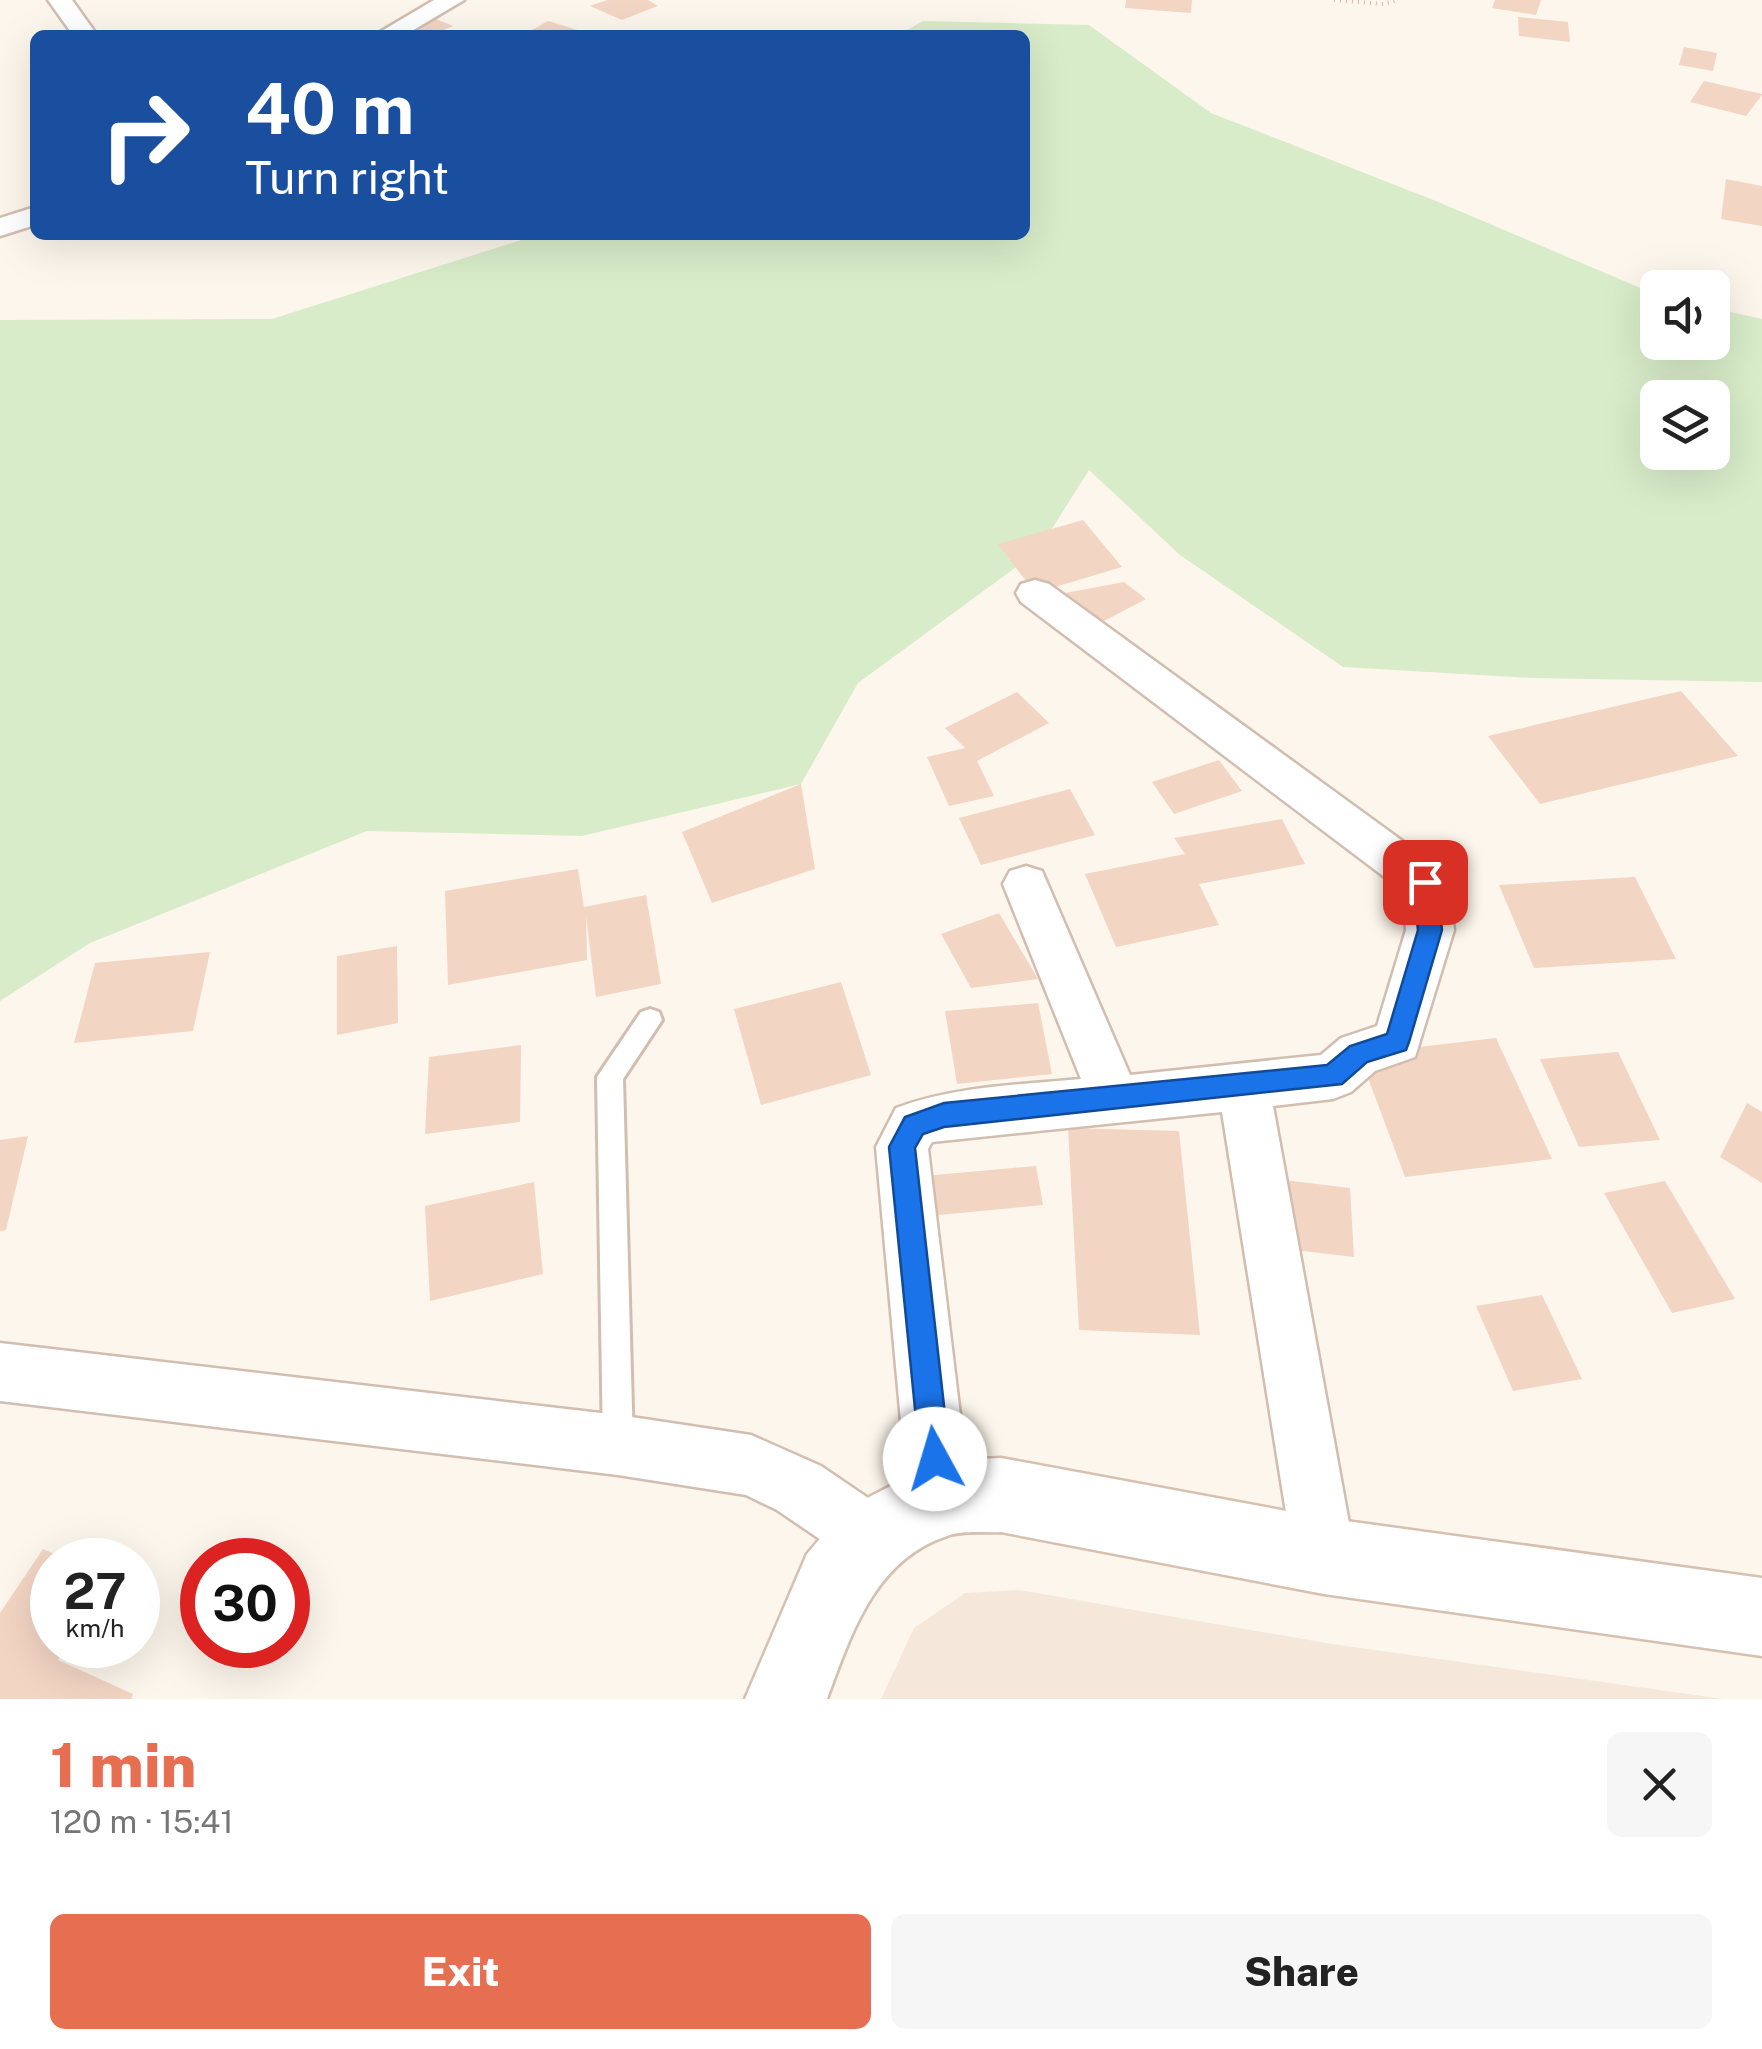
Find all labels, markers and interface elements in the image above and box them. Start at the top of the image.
text: 40 m [245,67,415,150]
icon: right [80,70,210,200]
text: Turn right [245,151,449,204]
map controls [1640,270,1730,470]
button: sound [1640,270,1730,360]
button: layers [1640,380,1730,470]
pin [1383,840,1468,925]
icon: arrive [1398,855,1453,910]
position arrow [883,1407,987,1511]
speed limit sign: 30 [180,1538,310,1668]
text: 27 [63,1561,127,1620]
text: km/h [66,1613,124,1643]
text: 1 min [50,1730,197,1801]
button: close [1607,1732,1712,1837]
text: 120 m · 15:41 [50,1803,234,1840]
button: Exit [50,1914,871,2029]
button: Share [891,1914,1712,2029]

